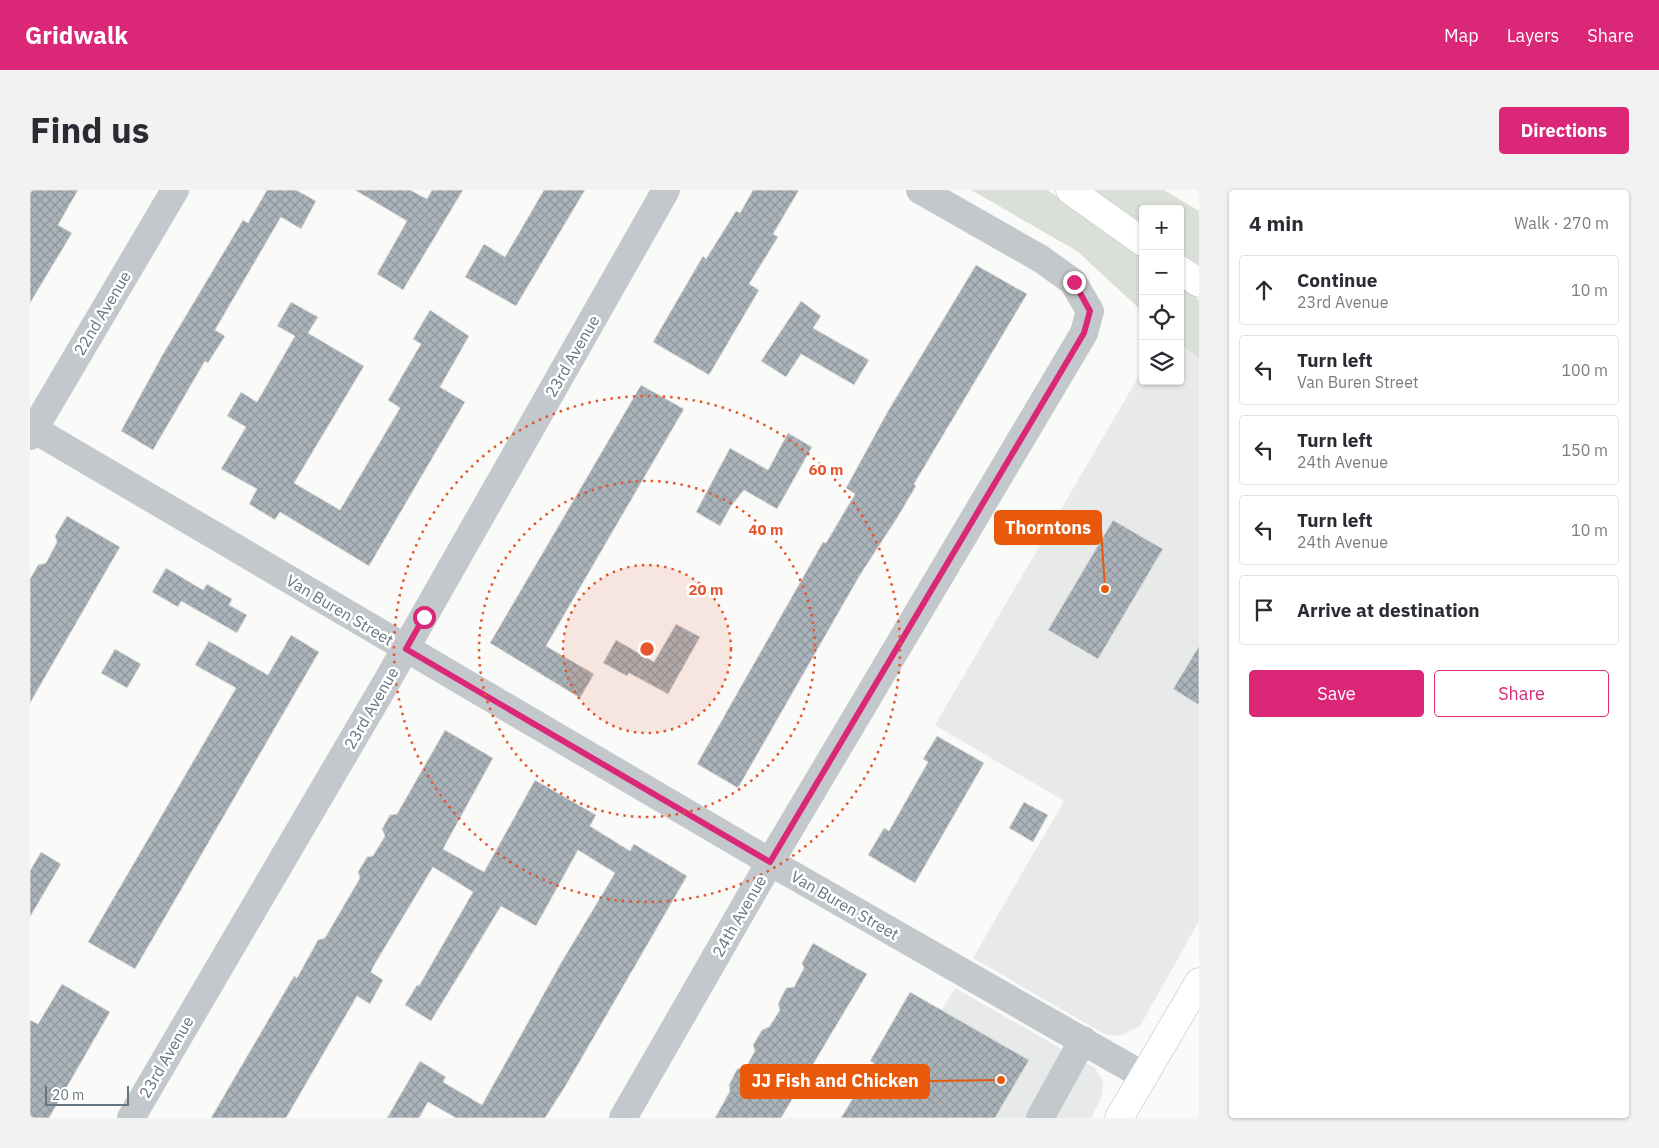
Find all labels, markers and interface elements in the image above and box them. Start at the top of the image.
text: Gridwalk [25,19,128,51]
text: Map [1444,24,1479,47]
text: Layers [1507,24,1559,47]
text: Share [1587,24,1634,47]
text: Find us [30,107,149,153]
button: Directions [1499,107,1629,154]
map controls [1139,205,1184,385]
button: + [1139,205,1184,250]
text: 4 min [1249,209,1304,237]
text: Walk · 270 m [1514,213,1609,233]
button: − [1139,250,1184,295]
street label: 22nd Avenue [69,267,135,359]
text: Continue [1297,268,1377,292]
route end [1063,271,1086,294]
icon: ahead [1250,276,1278,304]
text: 10 m [1571,280,1608,300]
text: 23rd Avenue [1297,292,1388,312]
button: locate [1139,295,1184,340]
street label: 23rd Avenue [540,311,604,401]
button: layers [1139,340,1184,385]
text: Turn left [1297,348,1373,372]
icon: left [1250,356,1278,384]
text: 100 m [1561,360,1608,380]
text: Van Buren Street [1297,372,1419,392]
text: Turn left [1297,428,1373,452]
icon: left [1250,436,1278,464]
text: 150 m [1561,440,1608,460]
text: 24th Avenue [1297,452,1388,472]
text: 60 m [809,460,843,479]
text: Turn left [1297,508,1373,532]
callout: Thorntons [995,511,1101,544]
text: Thorntons [1005,516,1091,539]
icon: left [1250,516,1278,544]
text: 40 m [749,520,783,539]
text: 10 m [1571,520,1608,540]
text: 24th Avenue [1297,532,1388,552]
street label: Van Buren Street [283,570,397,650]
text: 20 m [689,580,723,599]
icon: arrive [1250,596,1278,624]
text: Arrive at destination [1297,598,1480,622]
route start [413,606,436,629]
centre of rings [638,640,656,658]
street label: 23rd Avenue [339,663,403,753]
button: Save [1249,670,1424,717]
button: Share [1434,670,1609,717]
street label: Van Buren Street [787,866,903,944]
street label: 24th Avenue [708,871,771,960]
street label: 23rd Avenue [134,1012,198,1102]
callout: JJ Fish and Chicken [741,1065,929,1098]
text: JJ Fish and Chicken [751,1069,919,1092]
scale bar [45,1083,129,1106]
text: 20 m [52,1086,84,1104]

